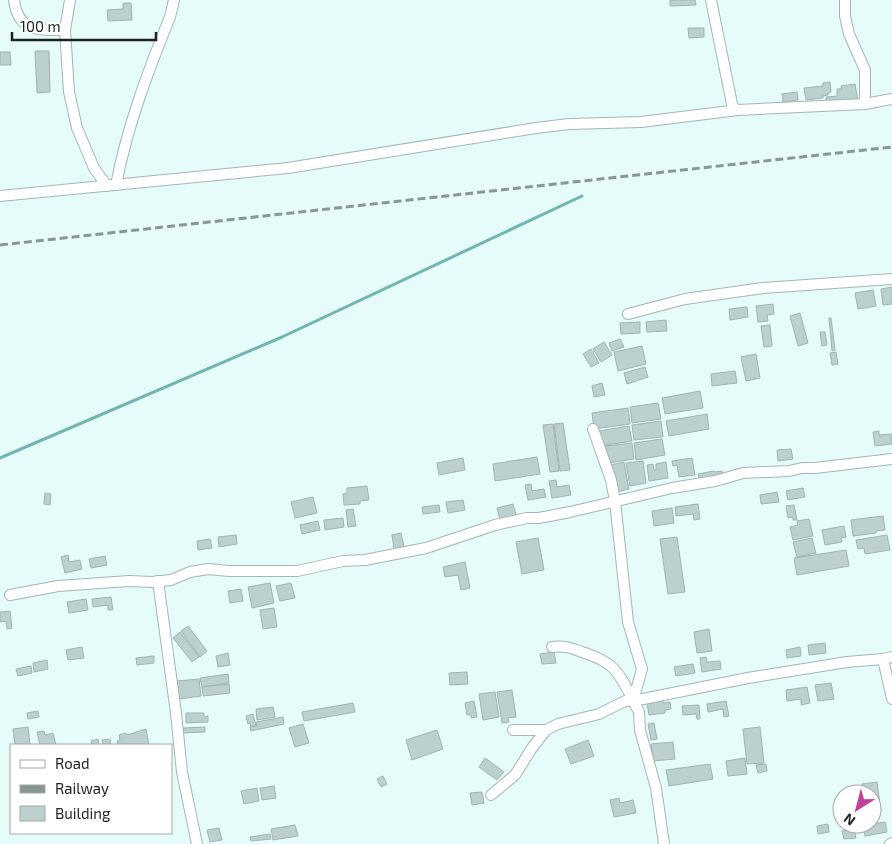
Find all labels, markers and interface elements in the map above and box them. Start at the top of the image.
scale bar [12,10,156,42]
text: 100 m [20,17,61,35]
legend [10,744,172,834]
text: Road [55,754,90,772]
text: Railway [55,779,109,797]
north arrow [832,784,882,834]
text: Building [55,804,111,822]
text: N [840,810,858,830]

